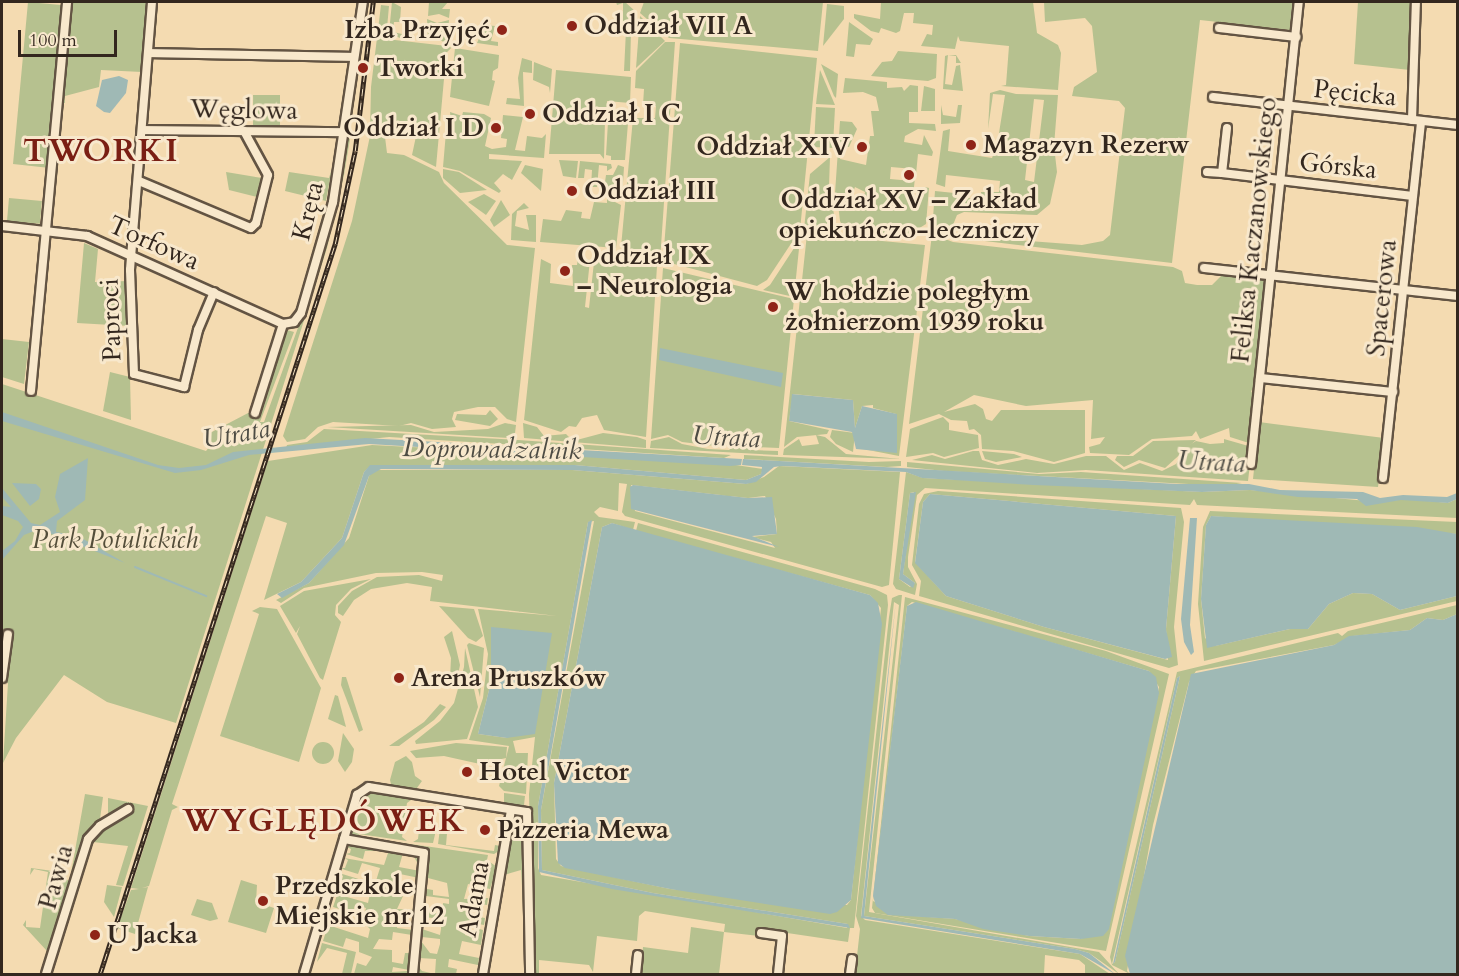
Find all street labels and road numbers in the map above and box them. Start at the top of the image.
street label: Pęcicka [1312,73,1398,113]
street label: Węglowa [190,93,298,127]
street label: Feliksa Kaczanowskiego [1225,96,1283,364]
street label: Górska [1298,146,1378,186]
street label: Kręta [286,178,330,244]
street label: Torfowa [104,209,204,277]
street label: Spacerowa [1360,238,1404,358]
street label: Paproci [94,278,128,362]
street label: Pawia [32,841,80,913]
street label: Adama [452,858,496,940]

